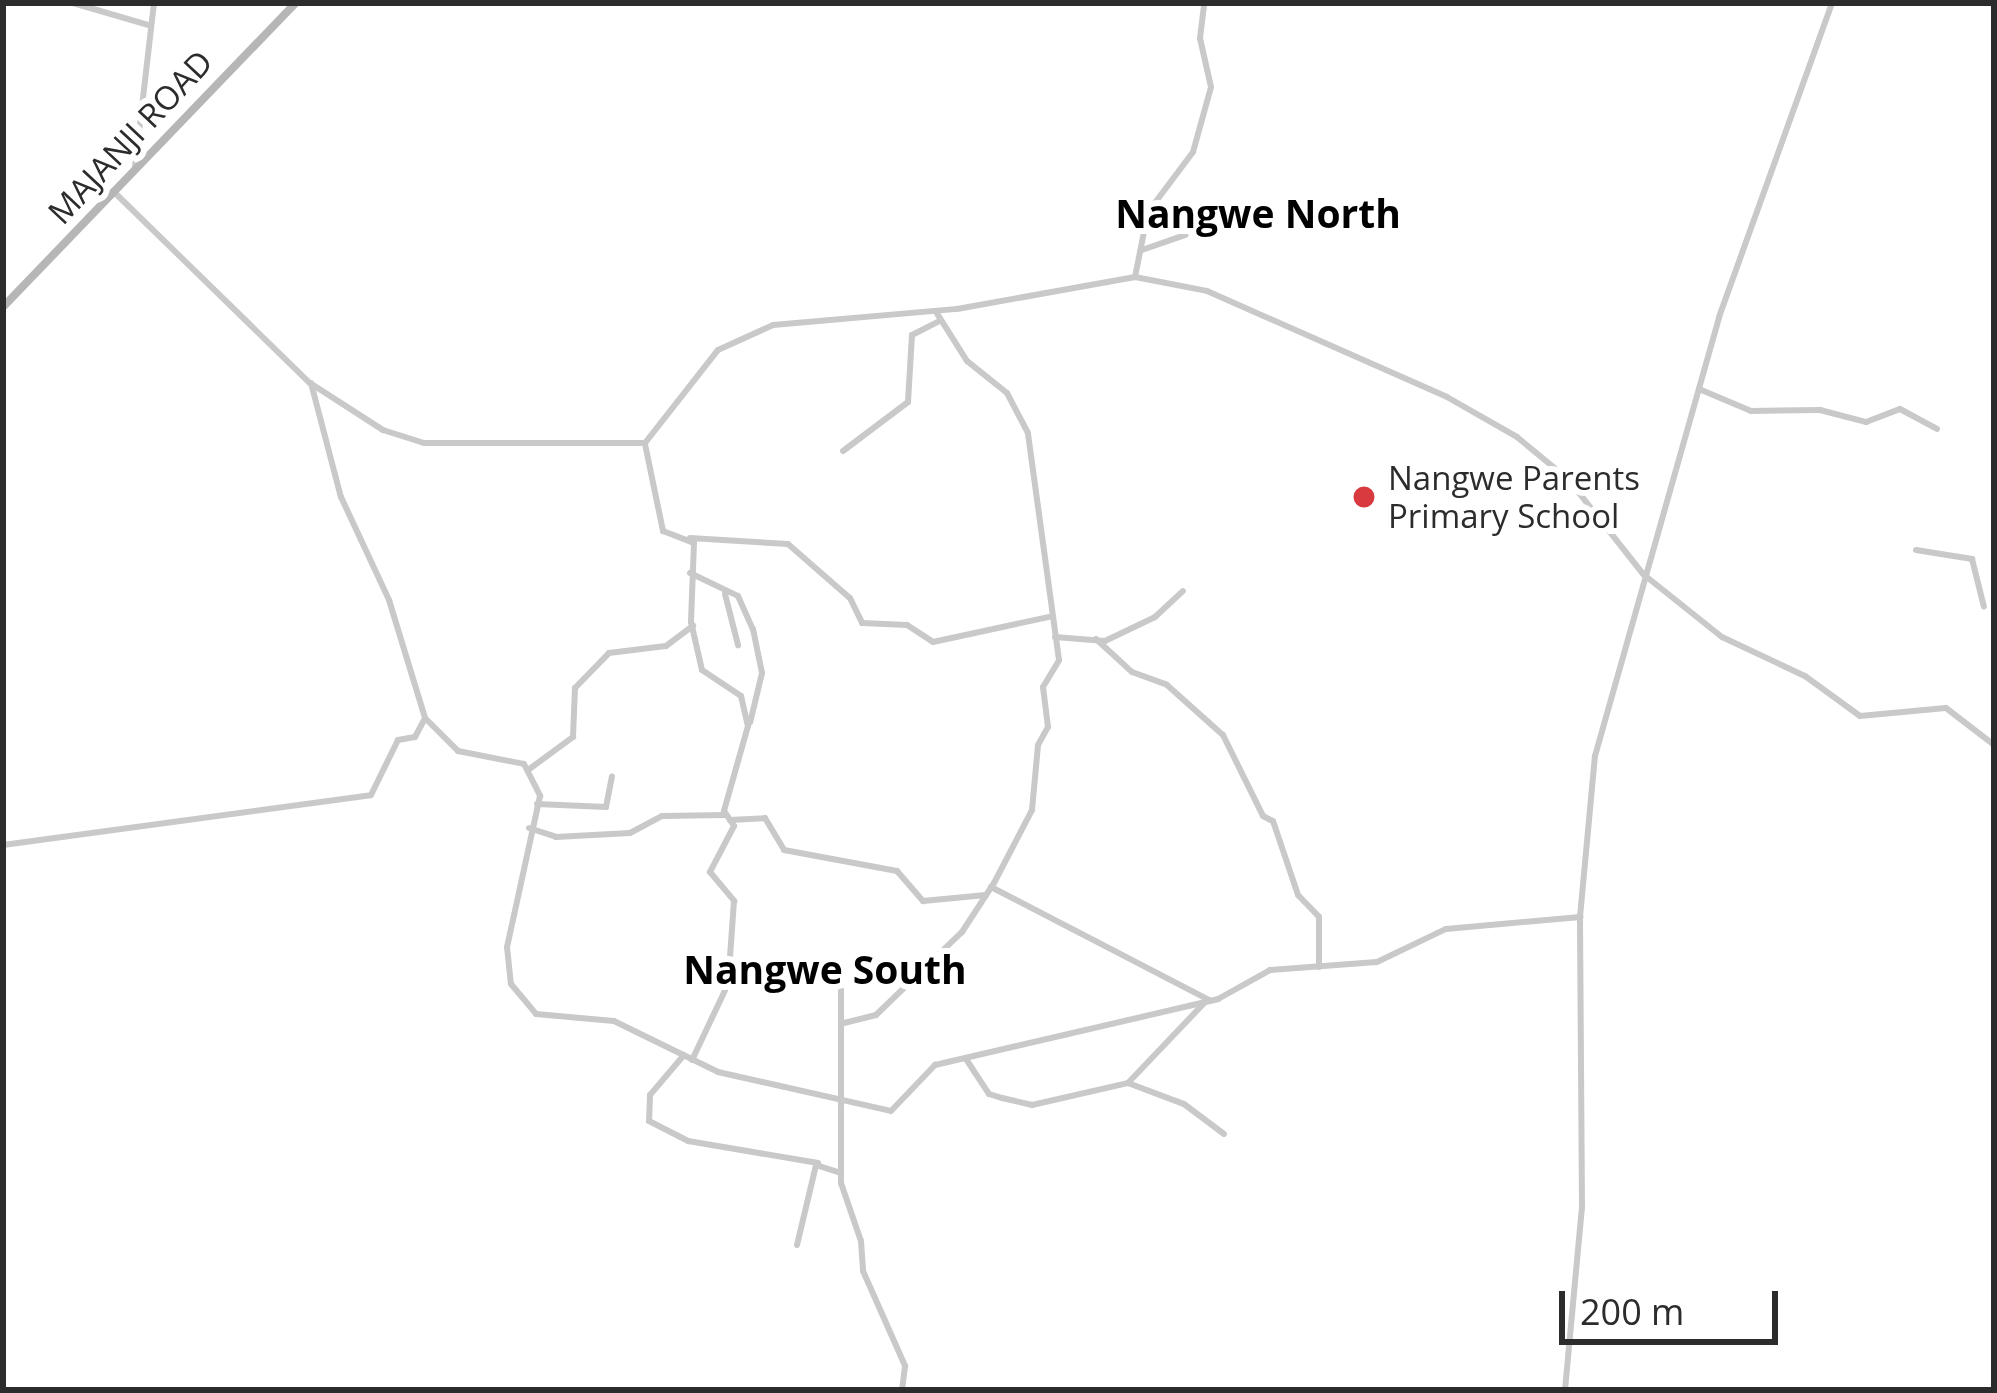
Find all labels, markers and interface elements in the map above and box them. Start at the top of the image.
street label: MAJANJI ROAD [40,42,220,232]
district label: Nangwe North [1115,190,1401,236]
place label: Nangwe Parents Primary School [1388,458,1640,536]
marker: Nangwe Parents Primary School [1351,484,1377,510]
district label: Nangwe South [683,946,967,992]
scale bar [1565,1267,1784,1341]
text: 200 m [1580,1287,1684,1336]

